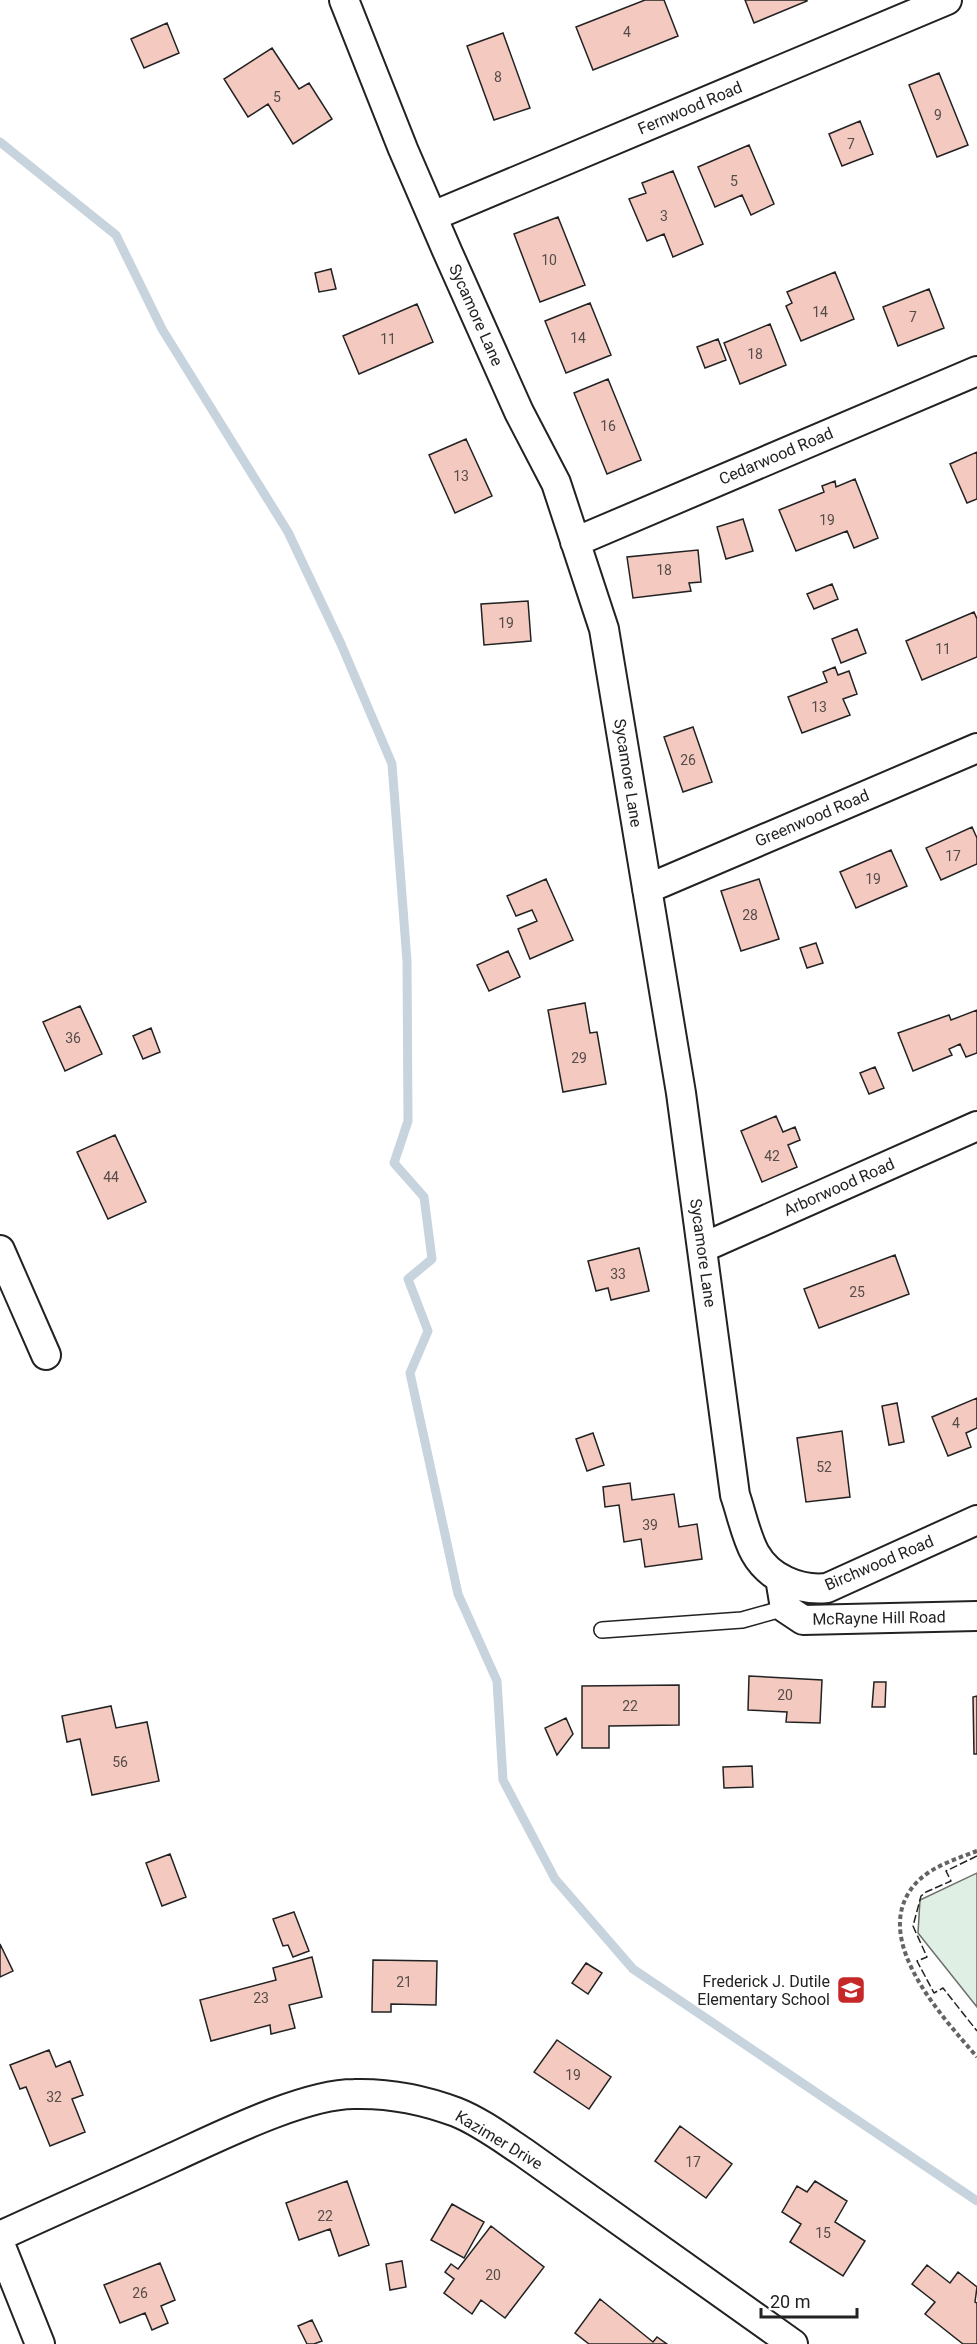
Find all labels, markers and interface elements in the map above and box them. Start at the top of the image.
house number: 4 [623,24,631,40]
house number: 8 [494,69,502,85]
street label: Fernwood Road [635,77,745,139]
house number: 5 [273,89,281,105]
house number: 9 [934,107,942,123]
house number: 7 [847,136,855,152]
house number: 5 [730,173,738,189]
house number: 3 [660,208,668,224]
house number: 10 [541,252,557,268]
street label: Sycamore Lane [445,261,507,369]
house number: 14 [812,304,828,320]
house number: 7 [909,309,917,325]
house number: 14 [570,330,586,346]
house number: 11 [380,331,396,347]
house number: 18 [747,346,763,362]
house number: 16 [600,418,616,434]
street label: Cedarwood Road [716,423,836,489]
house number: 13 [453,468,469,484]
house number: 19 [819,512,835,528]
house number: 18 [656,562,672,578]
house number: 19 [498,615,514,631]
house number: 11 [935,641,951,657]
house number: 13 [811,699,827,715]
street label: Sycamore Lane [610,717,646,829]
house number: 26 [680,752,696,768]
street label: Greenwood Road [752,785,872,851]
house number: 17 [945,848,961,864]
house number: 19 [865,871,881,887]
house number: 28 [742,907,758,923]
house number: 36 [65,1030,81,1046]
house number: 29 [571,1050,587,1066]
house number: 42 [764,1148,780,1164]
street label: Arborwood Road [781,1154,897,1220]
house number: 44 [103,1169,119,1185]
street label: Sycamore Lane [686,1197,720,1309]
house number: 33 [610,1266,626,1282]
house number: 25 [849,1284,865,1300]
house number: 4 [952,1415,960,1431]
house number: 52 [816,1459,832,1475]
house number: 39 [642,1517,658,1533]
street label: Birchwood Road [822,1532,936,1594]
street label: McRayne Hill Road [812,1607,946,1629]
house number: 20 [777,1687,793,1703]
house number: 22 [622,1698,638,1714]
house number: 56 [112,1754,128,1770]
place label: Frederick J. Dutile Elementary School [697,1972,830,2009]
house number: 21 [396,1974,412,1990]
school or university icon: Frederick J. Dutile Elementary School [835,1974,867,2006]
house number: 23 [253,1990,269,2006]
house number: 19 [565,2067,581,2083]
house number: 32 [46,2089,62,2105]
street label: Kazimer Drive [452,2107,546,2173]
house number: 17 [685,2154,701,2170]
house number: 22 [317,2208,333,2224]
house number: 15 [815,2225,831,2241]
house number: 20 [485,2267,501,2283]
scale bar [761,2281,857,2319]
house number: 26 [132,2285,148,2301]
text: 20 m [770,2291,810,2312]

